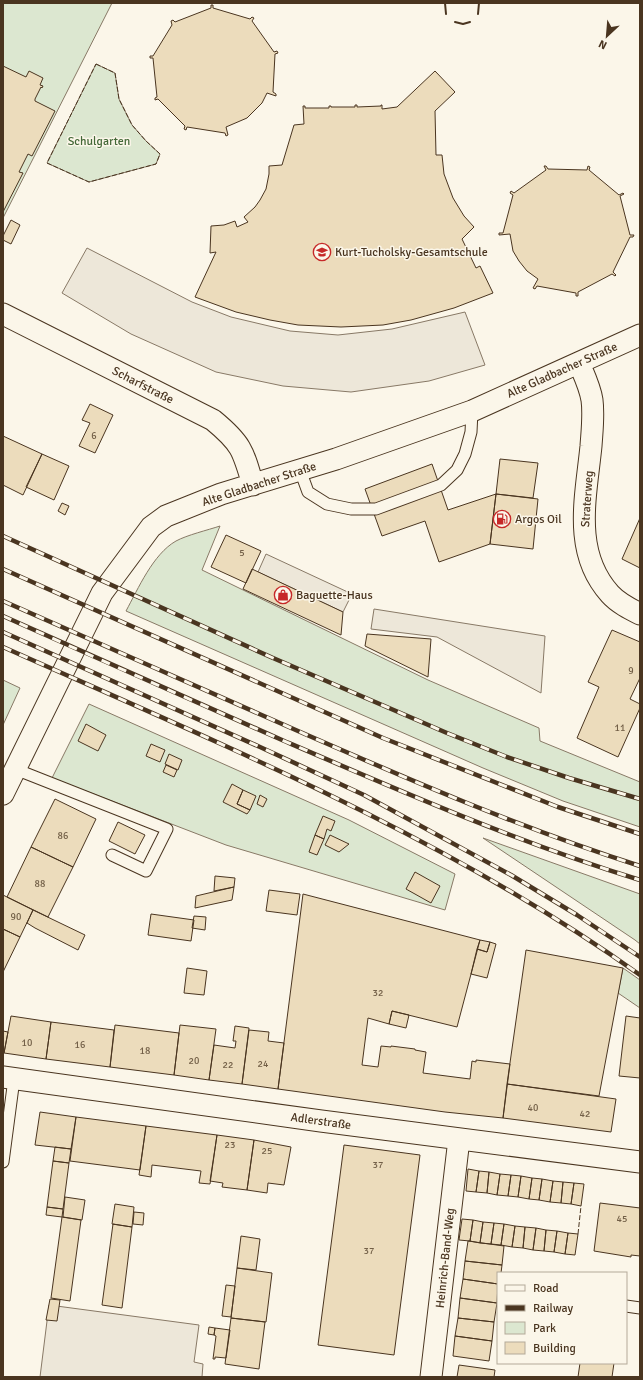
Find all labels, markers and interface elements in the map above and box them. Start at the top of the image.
north arrow [587,16,627,56]
text: N [597,37,609,52]
park label: Schulgarten [68,134,130,149]
school or university icon: Kurt-Tucholsky-Gesamtschule [312,242,332,262]
place label: Kurt-Tucholsky-Gesamtschule [335,245,488,260]
street label: Alte Gladbacher Straße [505,339,620,402]
street label: Scharfstraße [109,364,176,407]
house number: 6 [91,430,97,442]
street label: Alte Gladbacher Straße [200,459,318,510]
street label: Straterweg [578,470,597,528]
fuel station icon: Argos Oil [492,509,512,529]
place label: Argos Oil [515,512,562,527]
house number: 5 [239,547,245,559]
shop icon: Baguette-Haus [273,585,293,605]
place label: Baguette-Haus [296,588,373,603]
house number: 9 [628,665,634,677]
house number: 11 [615,722,625,734]
house number: 86 [58,830,68,842]
house number: 88 [35,878,45,890]
house number: 90 [11,911,21,923]
house number: 32 [373,987,383,999]
house number: 10 [22,1037,32,1049]
house number: 16 [75,1039,85,1051]
house number: 18 [140,1045,150,1057]
house number: 20 [189,1055,199,1067]
house number: 24 [258,1058,269,1070]
house number: 22 [223,1059,233,1071]
house number: 40 [528,1102,538,1114]
house number: 42 [580,1108,590,1120]
street label: Adlerstraße [290,1110,352,1133]
house number: 23 [225,1139,235,1151]
house number: 25 [262,1145,272,1157]
house number: 37 [373,1159,383,1171]
street label: Heinrich-Band-Weg [433,1207,458,1309]
house number: 45 [617,1213,627,1225]
house number: 37 [364,1245,374,1257]
legend [497,1272,627,1364]
text: Road [533,1281,559,1296]
text: Railway [533,1301,573,1316]
text: Park [533,1321,556,1336]
text: Building [533,1341,576,1356]

